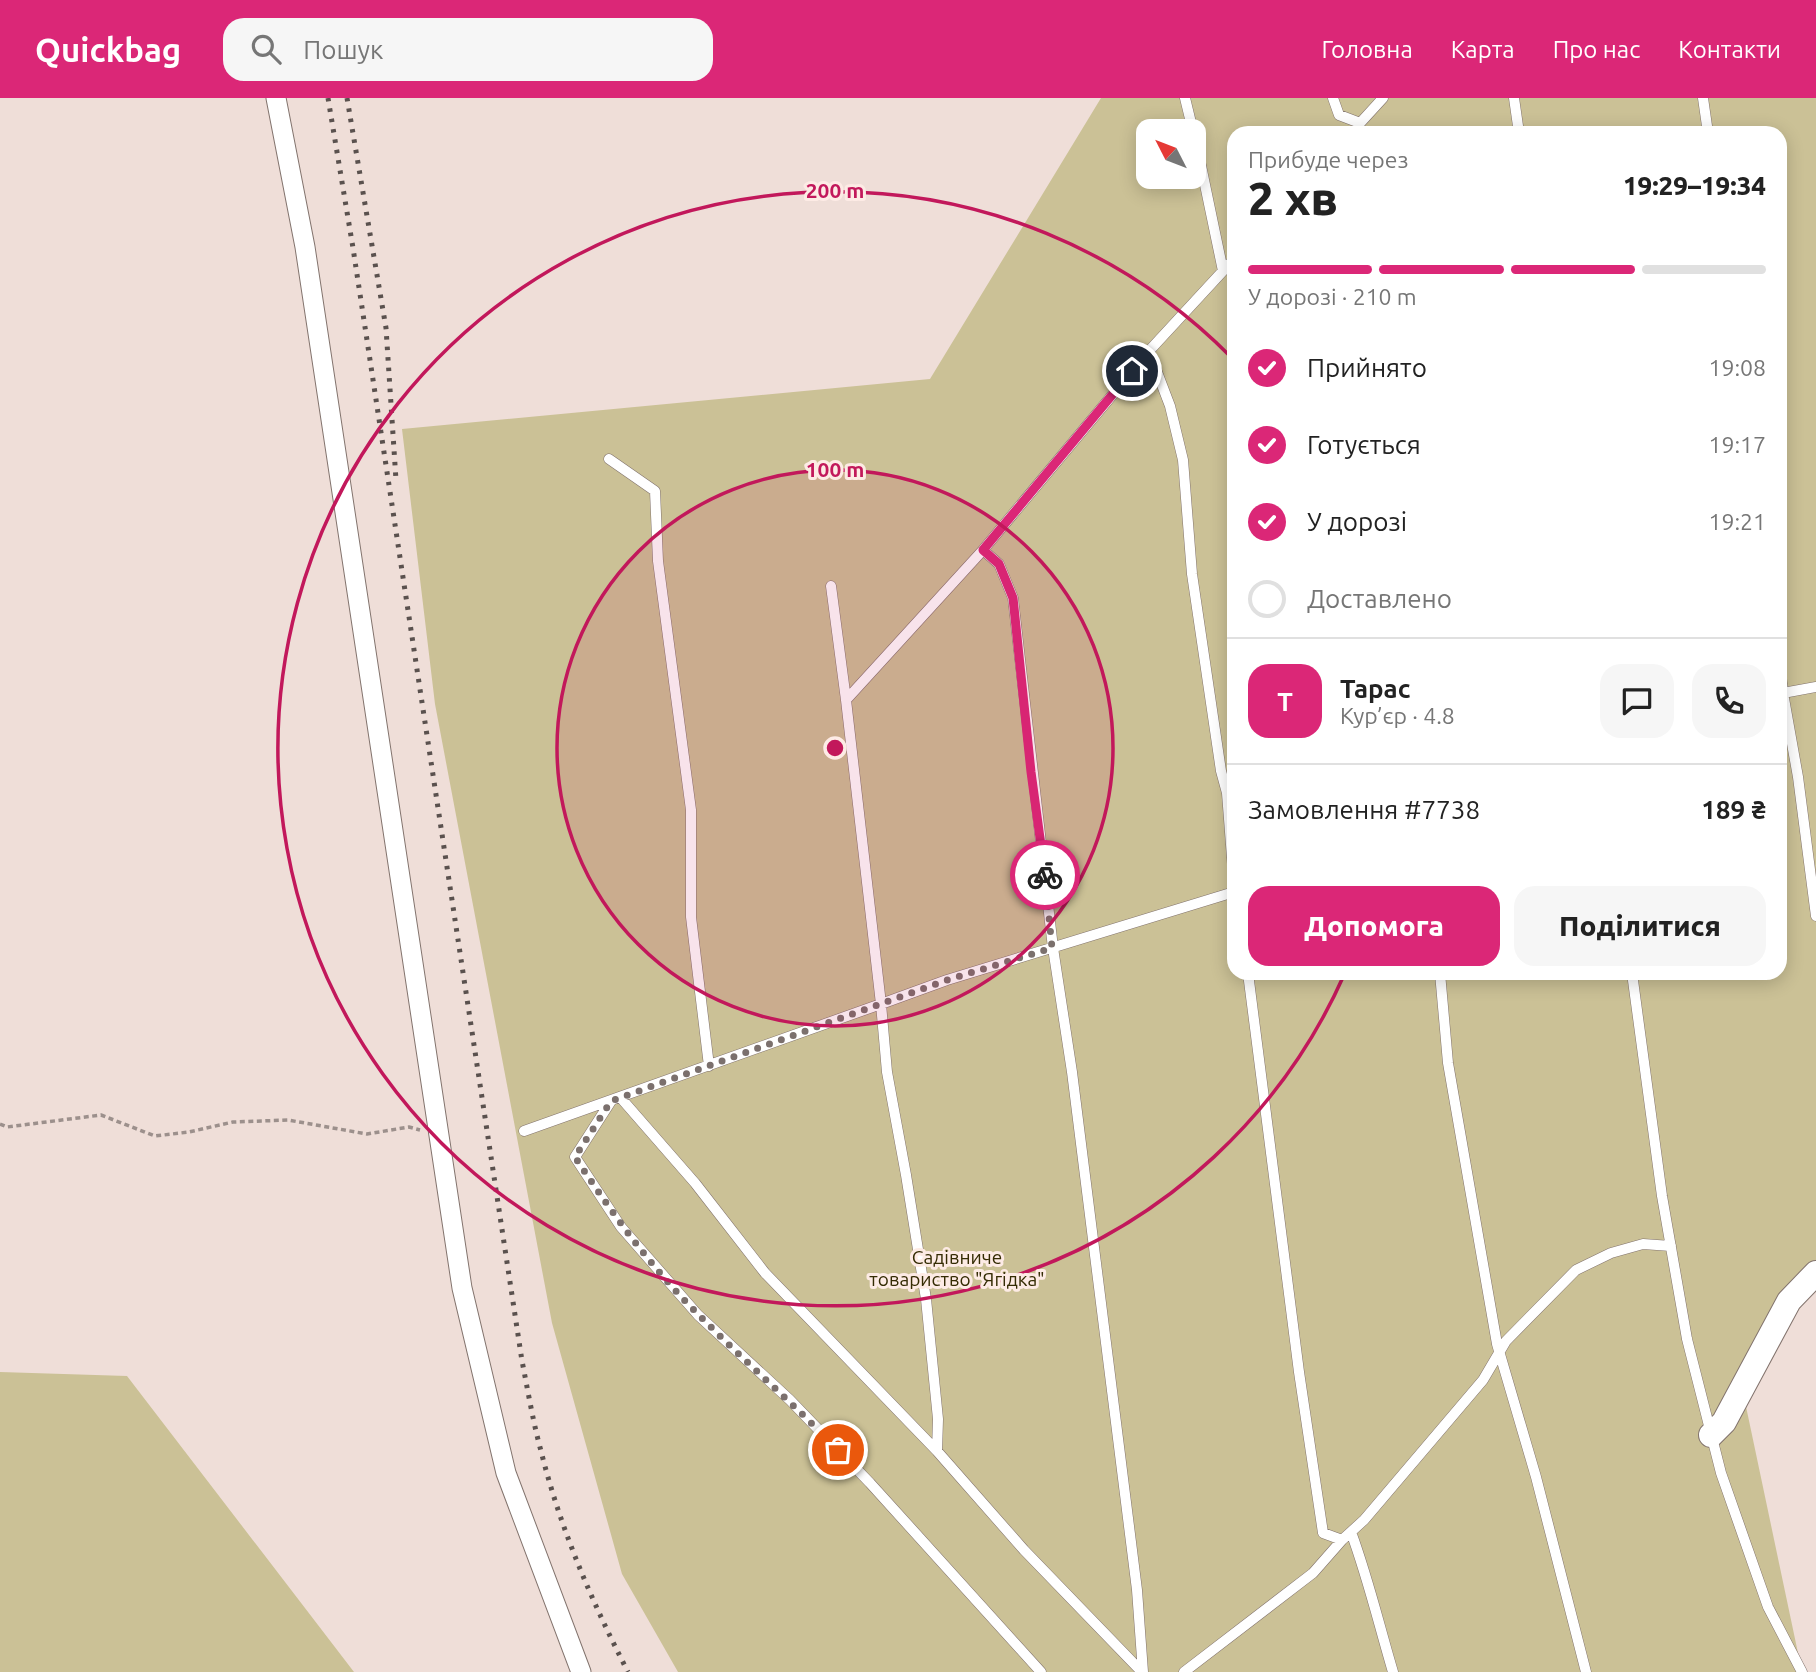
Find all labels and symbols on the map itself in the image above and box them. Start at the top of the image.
north arrow [1136,119,1206,189]
text: 200 m [806,178,864,202]
pin [1102,341,1162,401]
text: 100 m [806,457,864,481]
centre of rings [823,736,847,760]
courier [1010,840,1080,910]
park label: Садівниче товариство "Ягідка" [869,1246,1045,1290]
pin [808,1420,868,1480]

